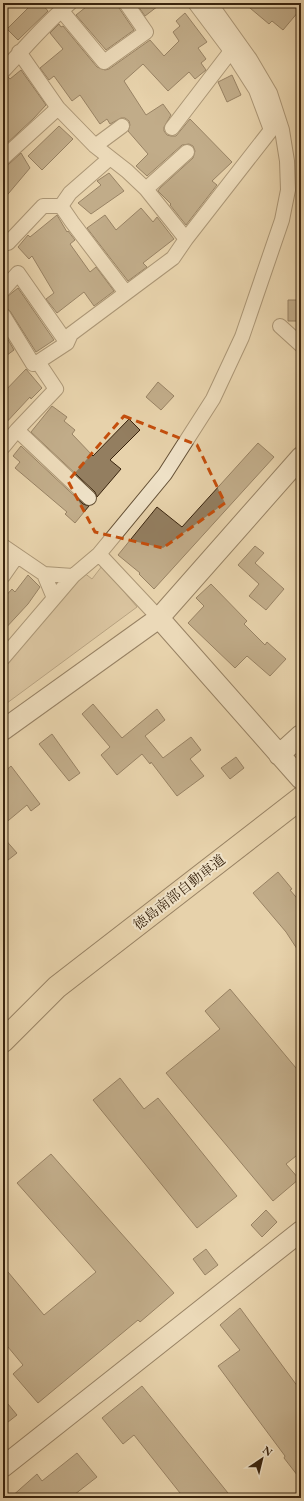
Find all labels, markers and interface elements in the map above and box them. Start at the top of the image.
street label: 徳島南部自動車道 [129,850,229,934]
north arrow [242,1439,282,1479]
text: N [260,1443,275,1459]

